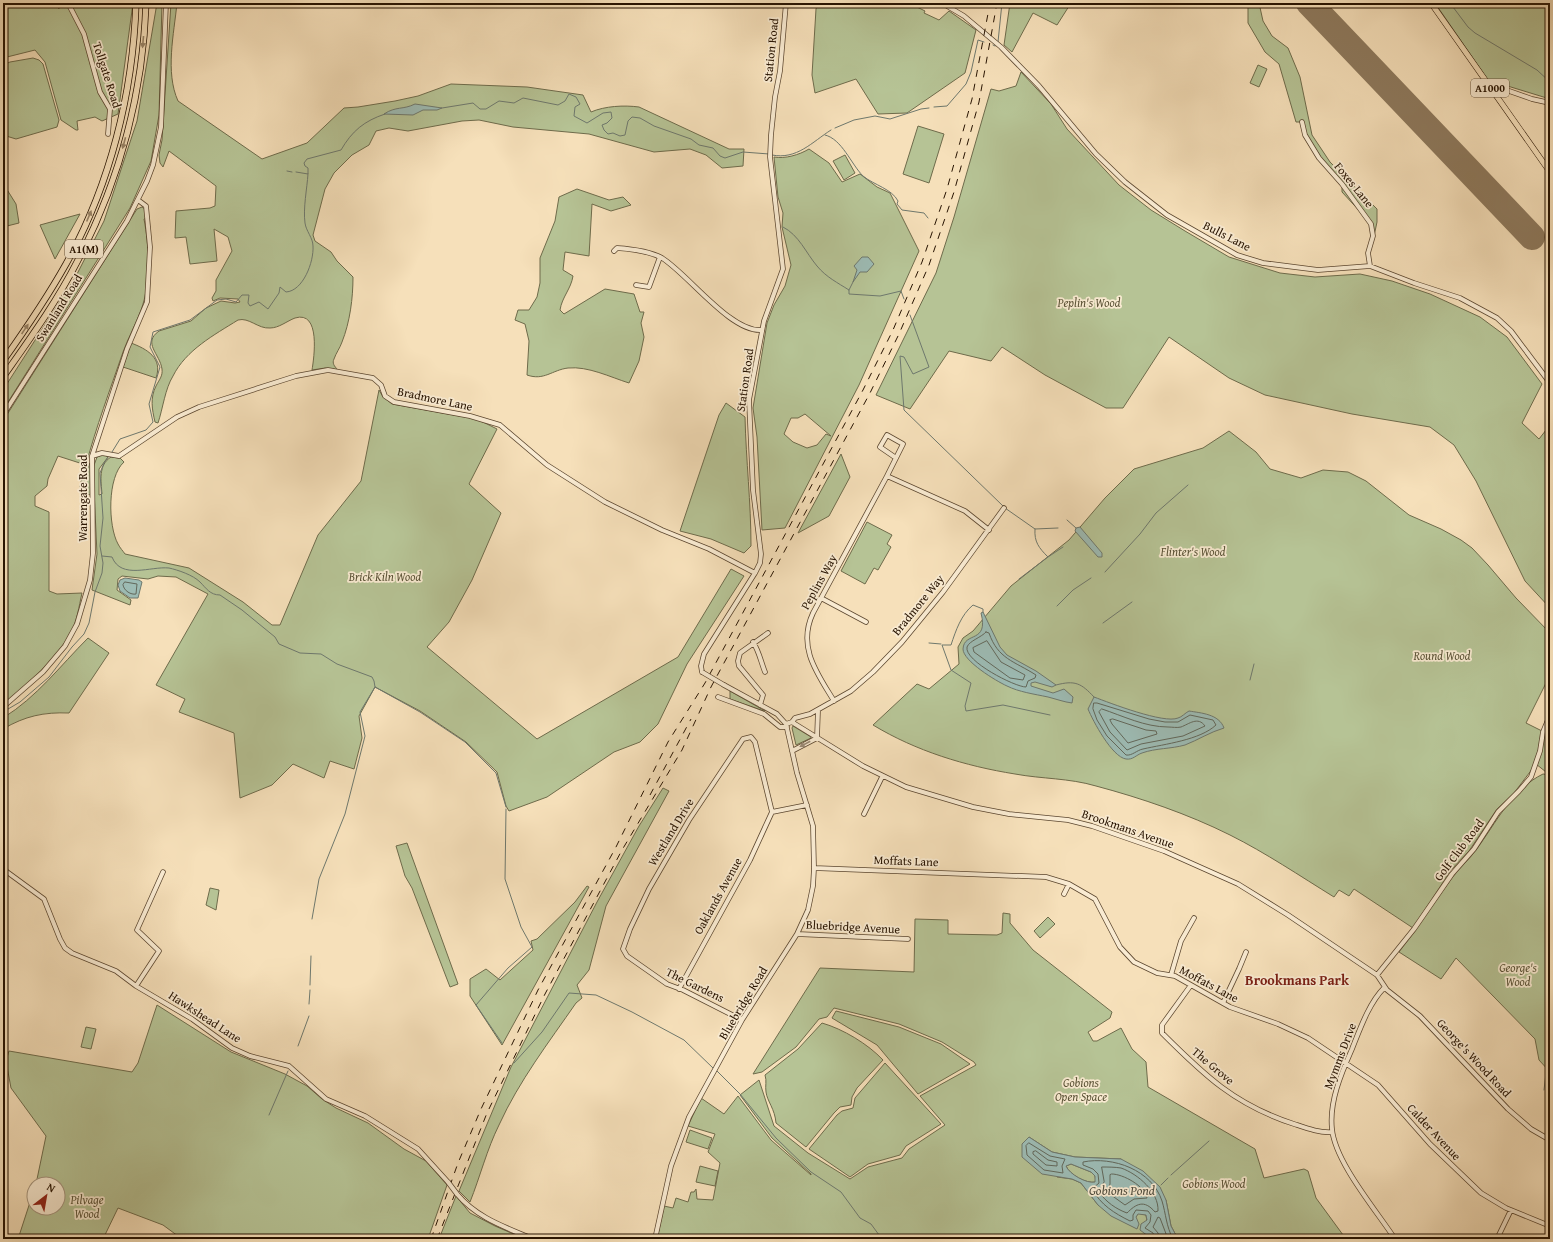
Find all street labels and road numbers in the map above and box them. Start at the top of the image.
street label: Station Road [759,17,782,83]
street label: Tollgate Road [89,40,126,111]
road number: A1000 [1471,79,1509,97]
street label: Foxes Lane [1331,158,1378,211]
street label: Bulls Lane [1201,216,1254,255]
road number: A1(M) [65,240,103,258]
street label: Swanland Road [31,270,86,345]
street label: Station Road [732,346,757,413]
street label: Bradmore Lane [396,382,475,415]
street label: Warrengate Road [74,454,91,541]
street label: Peplins Way [796,551,841,612]
street label: Bradmore Way [888,571,948,639]
street label: Westland Drive [644,794,698,869]
street label: Brookmans Avenue [1080,805,1177,852]
street label: Golf Club Road [1430,815,1488,884]
street label: Moffats Lane [873,851,939,870]
street label: Oaklands Avenue [689,854,746,937]
street label: Bluebridge Avenue [805,916,901,937]
street label: Moffats Lane [1177,961,1242,1006]
street label: Bluebridge Road [714,962,771,1043]
street label: The Gardens [663,963,727,1006]
street label: Hawkshead Lane [165,987,245,1047]
street label: George's Wood Road [1433,1015,1516,1101]
street label: Mymms Drive [1319,1020,1360,1091]
street label: The Grove [1188,1043,1239,1089]
street label: Calder Avenue [1404,1100,1465,1164]

